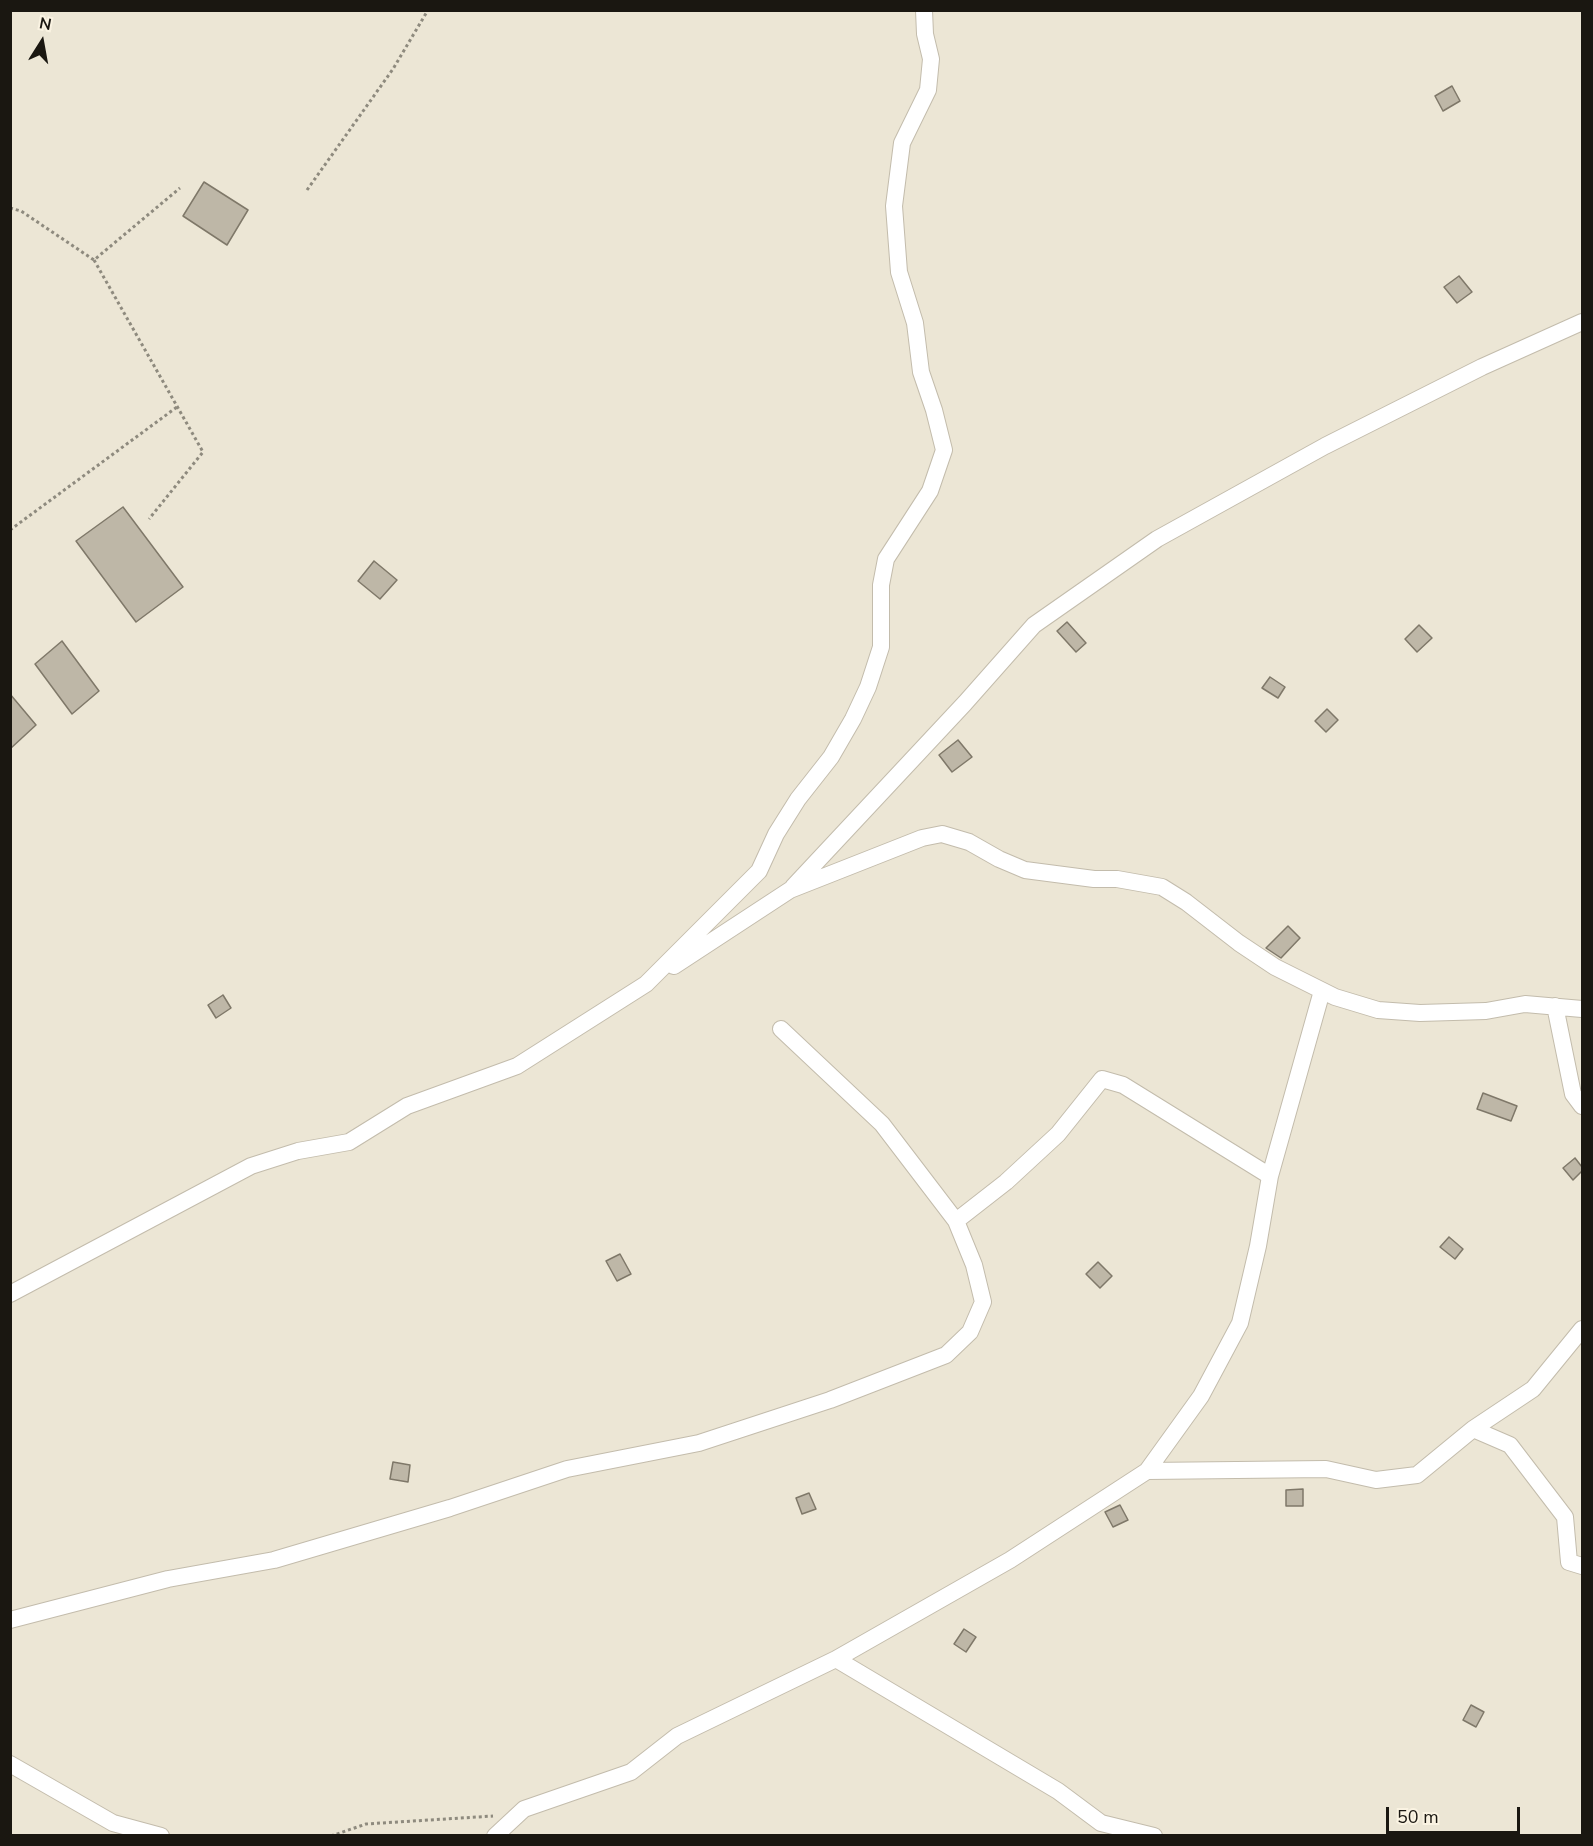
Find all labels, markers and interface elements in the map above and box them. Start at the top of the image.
north arrow [12,12,72,72]
text: N [37,12,53,36]
scale bar [1389,1795,1522,1833]
text: 50 m [1397,1805,1439,1829]

